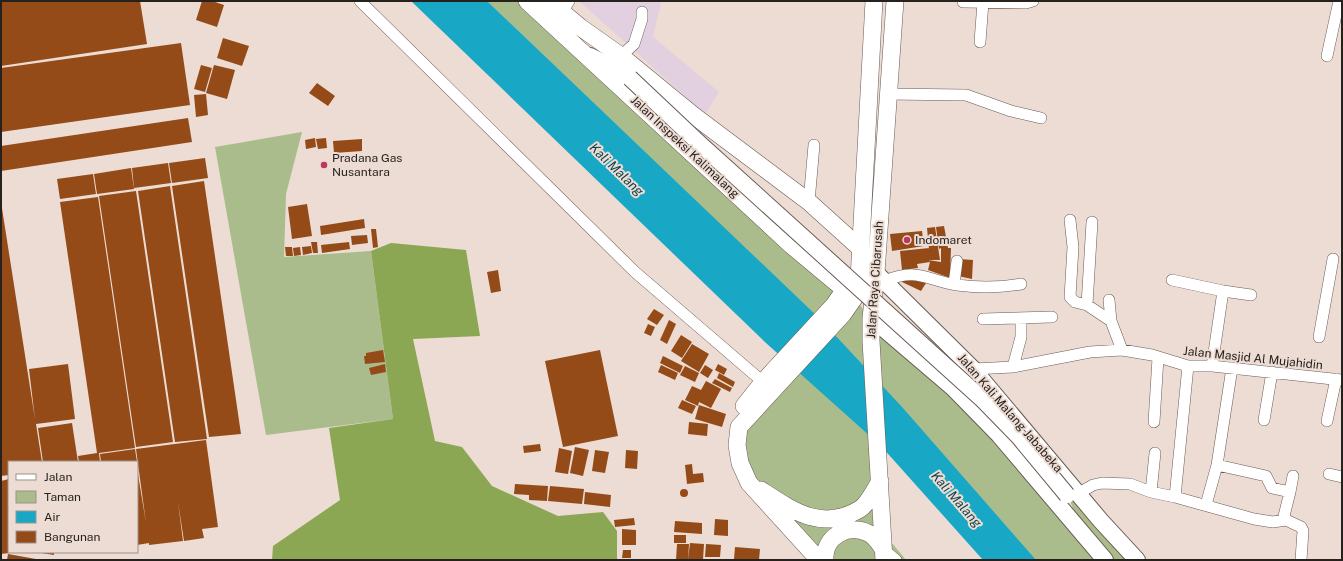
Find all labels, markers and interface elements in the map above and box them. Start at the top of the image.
street label: Jalan Inspeksi Kalimalang [628,93,742,201]
water label: Kali Malang [587,140,647,199]
place label: Pradana Gas Nusantara [332,151,402,179]
marker: Pradana Gas Nusantara [319,160,329,170]
street label: Jalan Raya Cibarusah [864,221,886,339]
place label: Indomaret [915,233,972,247]
marker: Indomaret [902,235,912,245]
street label: Jalan Masjid Al Mujahidin [1182,344,1324,372]
street label: Jalan Kali Malang Jababeka [955,351,1065,475]
legend [8,461,138,553]
water label: Kali Malang [928,468,985,531]
text: Jalan [44,470,73,484]
text: Taman [44,490,81,504]
text: Air [44,510,61,524]
text: Bangunan [44,530,100,544]

